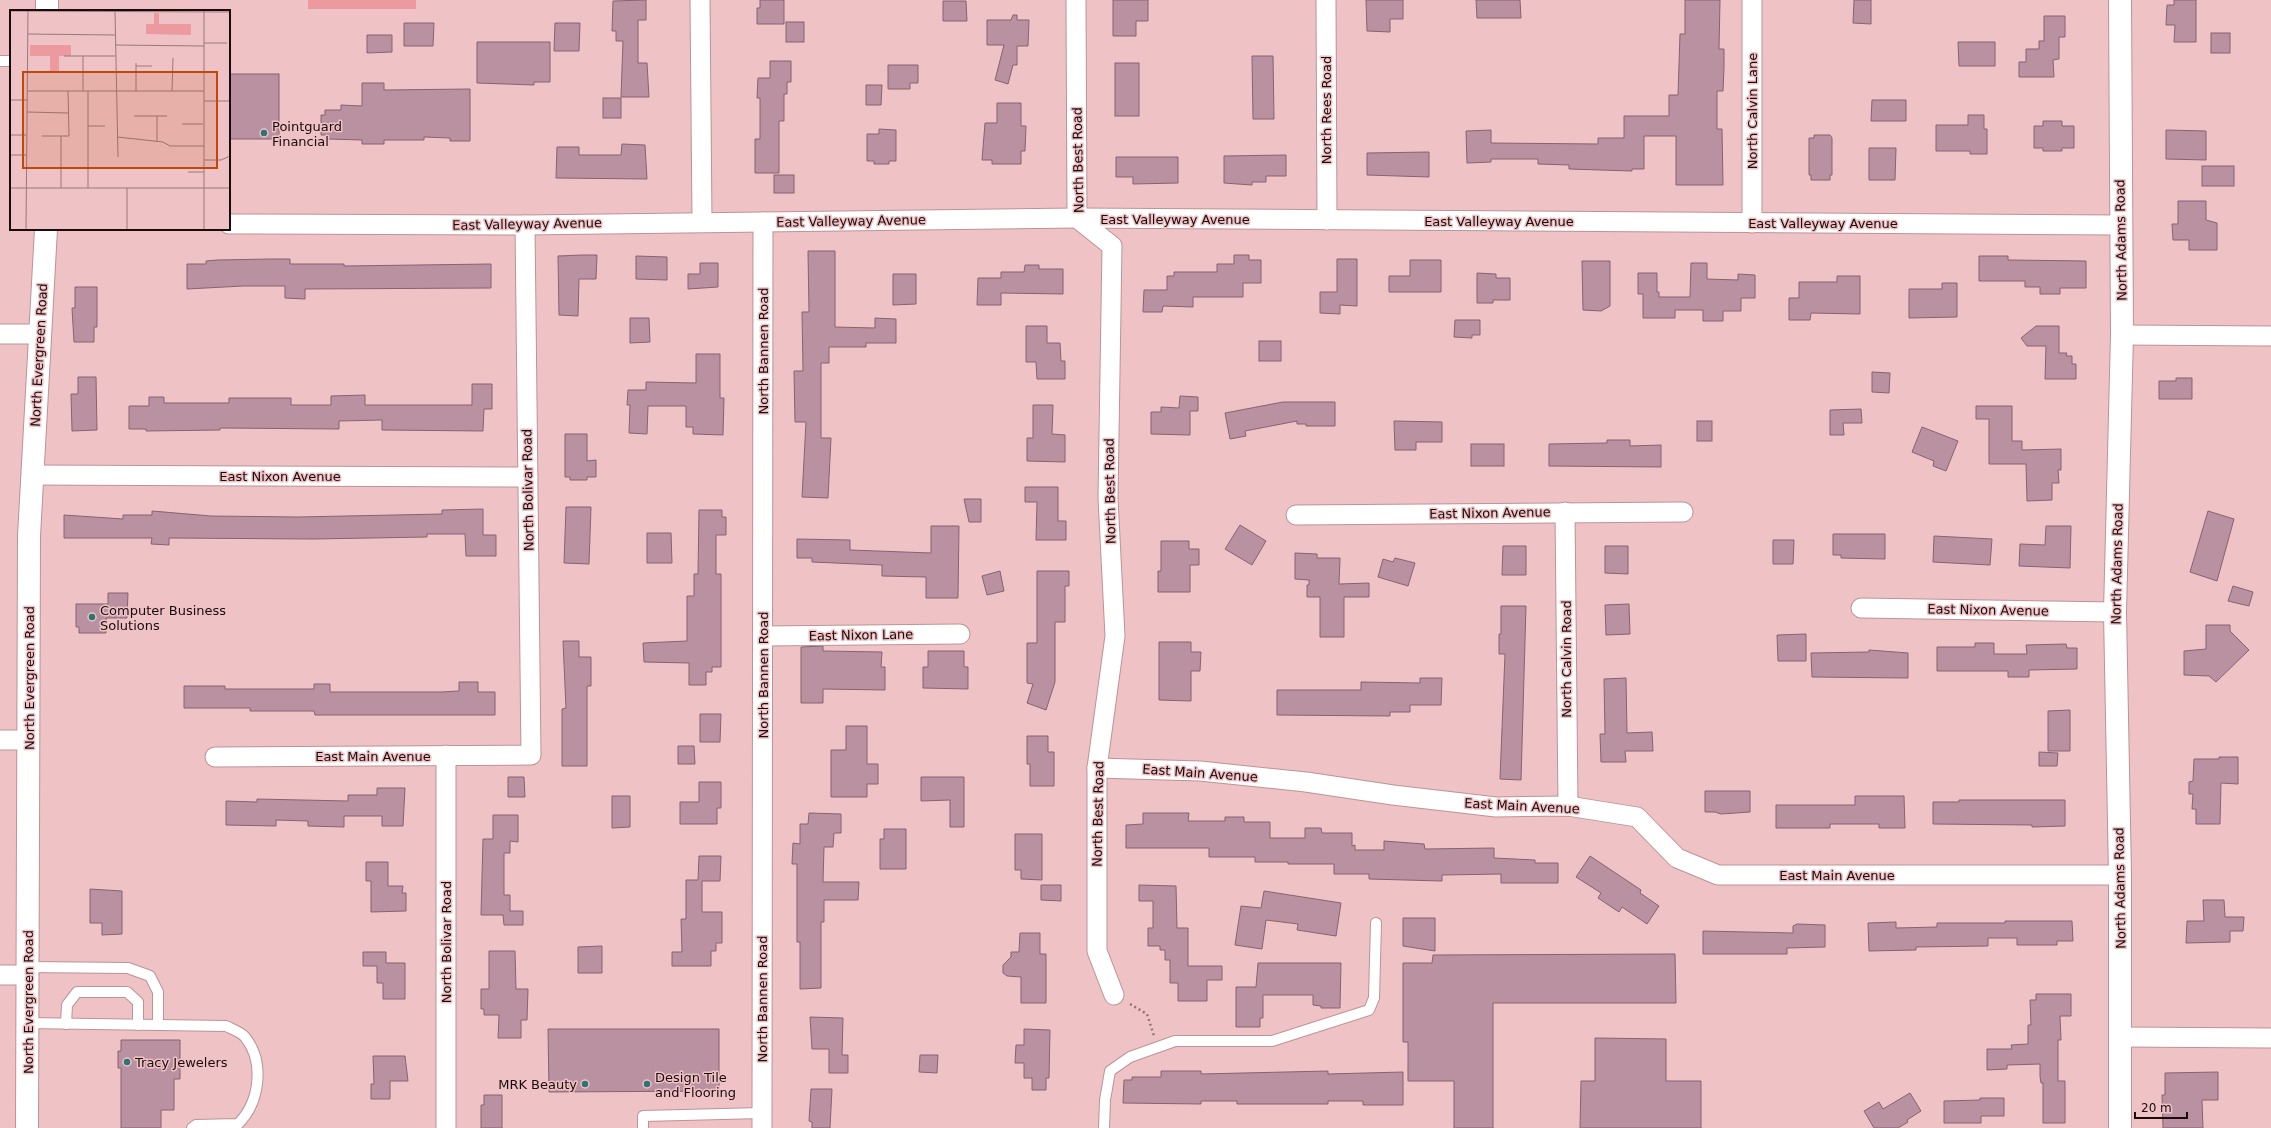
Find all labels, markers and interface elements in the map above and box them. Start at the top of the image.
inset map [10,10,230,230]
street label: North Calvin Lane [1745,53,1760,169]
street label: North Rees Road [1319,56,1334,164]
street label: North Best Road [1070,107,1086,213]
place label: Pointguard Financial [272,119,342,149]
marker: Pointguard Financial [259,128,269,138]
street label: North Adams Road [2112,179,2130,301]
street label: East Valleyway Avenue [776,212,926,230]
street label: East Valleyway Avenue [1100,212,1250,227]
street label: East Valleyway Avenue [1424,214,1574,229]
street label: East Valleyway Avenue [452,215,602,233]
street label: East Valleyway Avenue [1748,216,1898,231]
street label: North Evergreen Road [28,283,50,427]
street label: North Bannen Road [756,288,771,414]
street label: North Bolivar Road [519,429,537,551]
street label: North Best Road [1102,438,1118,544]
street label: East Nixon Avenue [219,469,341,484]
street label: North Adams Road [2108,503,2126,625]
street label: East Nixon Avenue [1429,504,1551,522]
street label: North Calvin Road [1559,600,1574,718]
street label: East Nixon Avenue [1927,601,2049,619]
place label: Computer Business Solutions [100,603,226,633]
street label: North Evergreen Road [22,606,37,750]
marker: Computer Business Solutions [87,612,97,622]
street label: North Bannen Road [756,612,771,738]
street label: East Nixon Lane [809,627,913,643]
street label: East Main Avenue [315,749,431,764]
street label: North Best Road [1090,761,1106,867]
street label: East Main Avenue [1142,761,1258,785]
street label: East Main Avenue [1464,795,1580,817]
street label: North Adams Road [2111,827,2129,949]
street label: East Main Avenue [1779,868,1895,883]
street label: North Bolivar Road [439,881,454,1003]
street label: North Evergreen Road [21,930,36,1074]
street label: North Bannen Road [755,936,770,1062]
place label: Tracy Jewelers [134,1055,228,1070]
marker: Tracy Jewelers [122,1057,132,1067]
place label: Design Tile and Flooring [655,1070,736,1100]
place label: MRK Beauty [498,1077,577,1092]
marker: MRK Beauty [580,1079,590,1089]
marker: Design Tile and Flooring [642,1079,652,1089]
scale bar [2135,1094,2187,1120]
text: 20 m [2141,1101,2172,1115]

